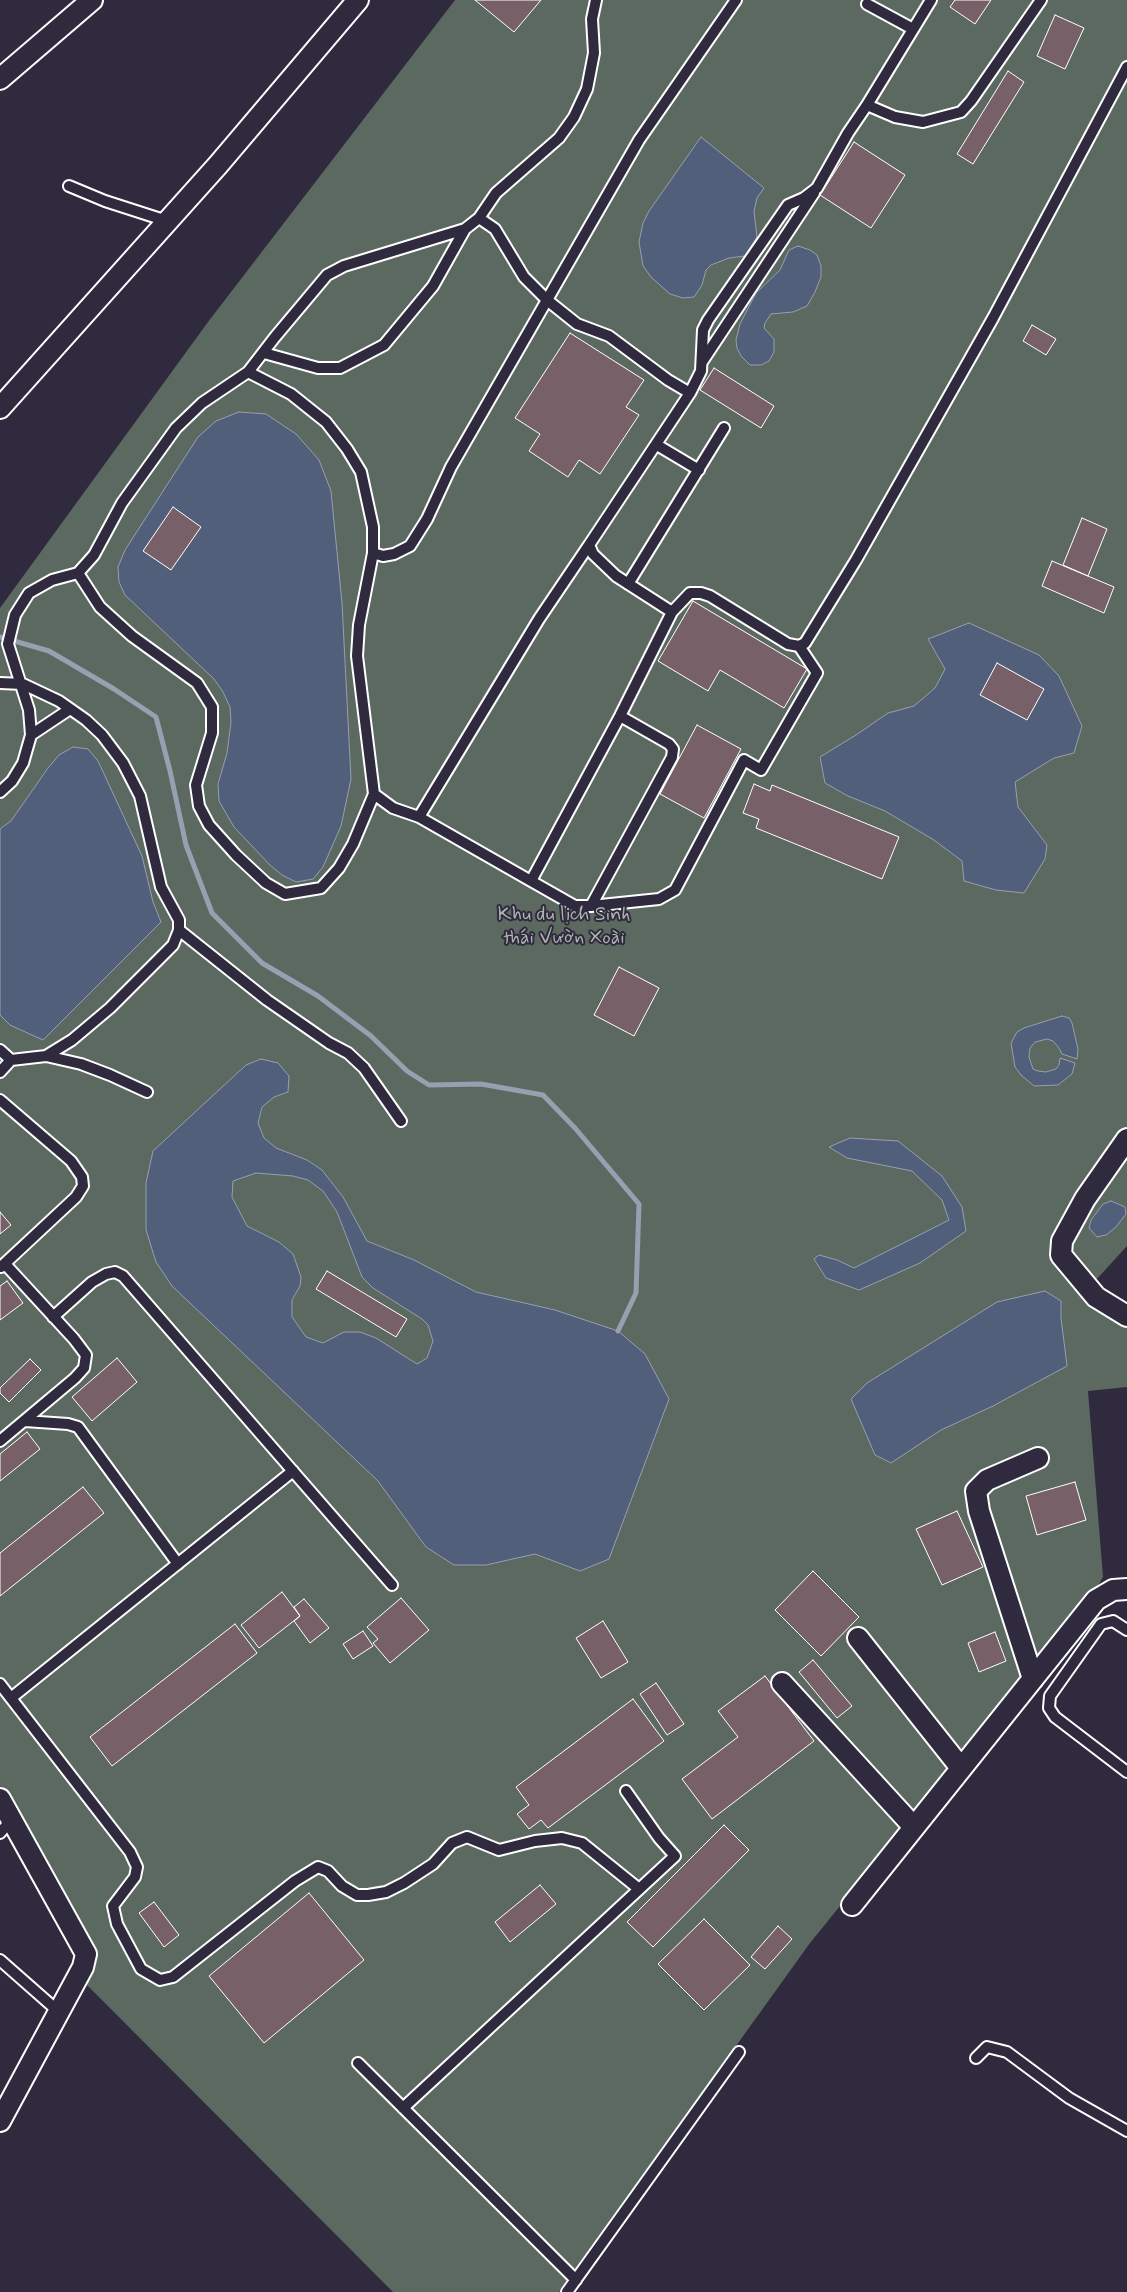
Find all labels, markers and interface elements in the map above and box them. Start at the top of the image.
park label: Khu du lịch Sinh thái Vườn Xoài [497,904,631,951]

